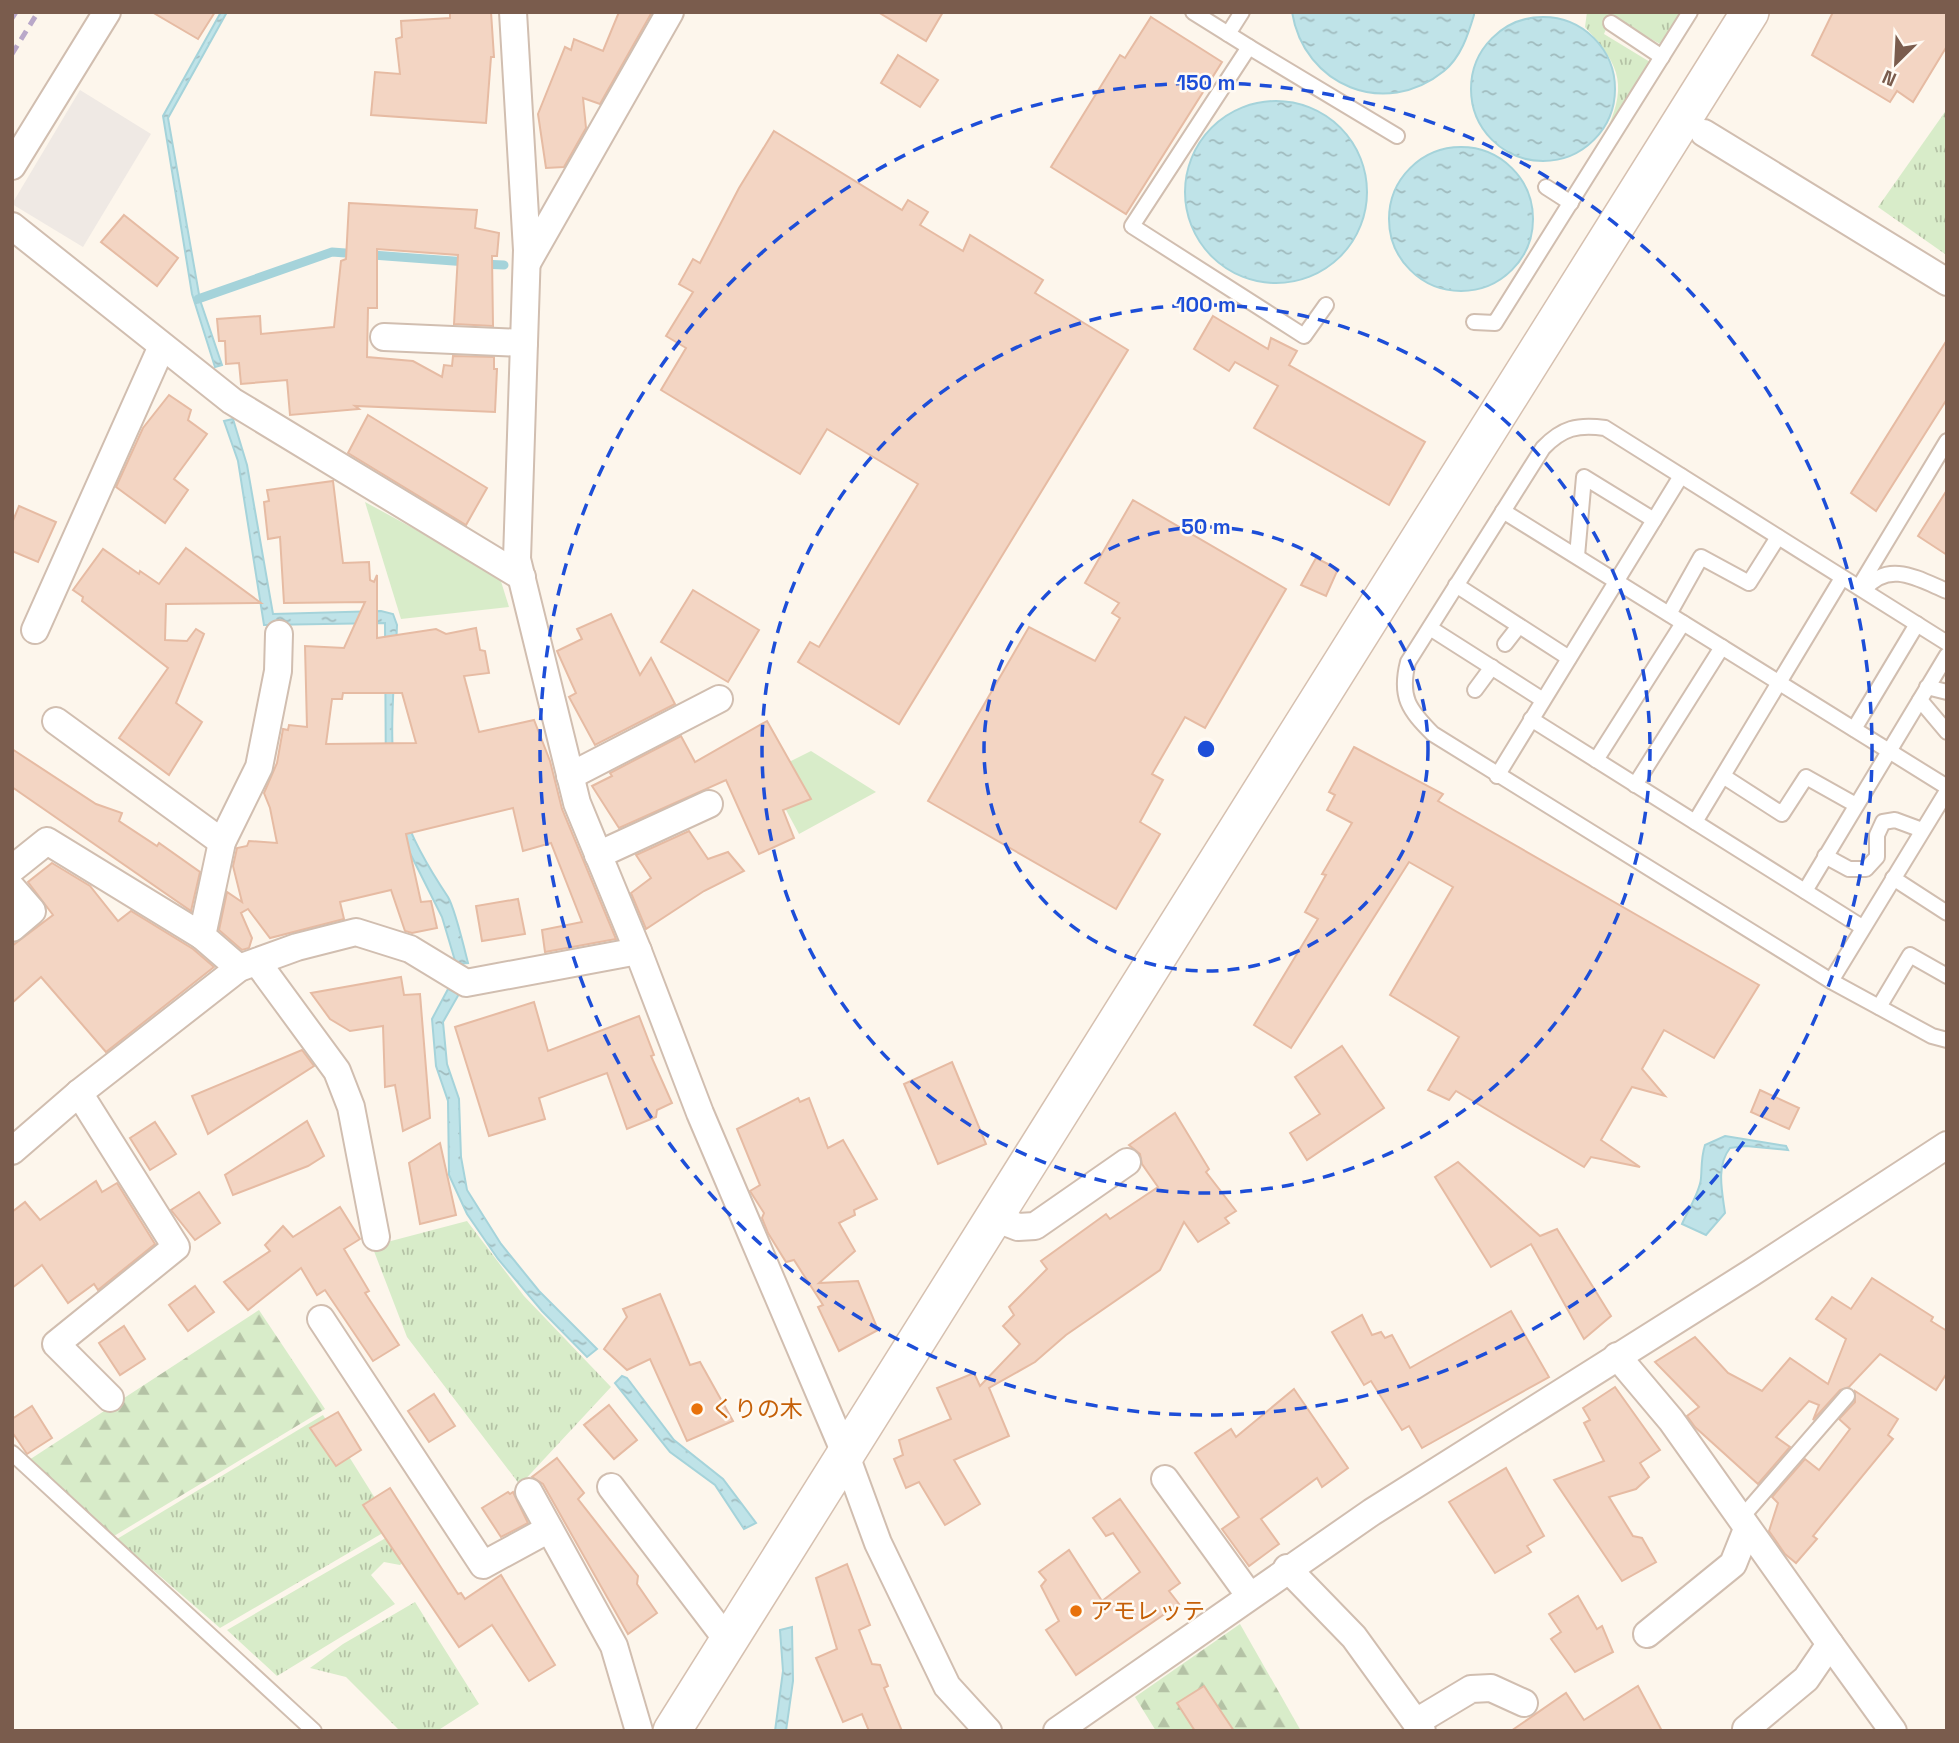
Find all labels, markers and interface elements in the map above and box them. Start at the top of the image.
north arrow [1861,28,1931,98]
text: N [1878,64,1900,92]
text: 150 m [1177,69,1235,96]
text: 100 m [1176,291,1236,318]
text: 50 m [1181,513,1231,540]
centre of rings [1194,737,1218,761]
place label: くりの木 [711,1394,803,1424]
marker: くりの木 [689,1401,705,1417]
place label: アモレッテ [1090,1596,1205,1626]
marker: アモレッテ [1068,1603,1084,1619]

